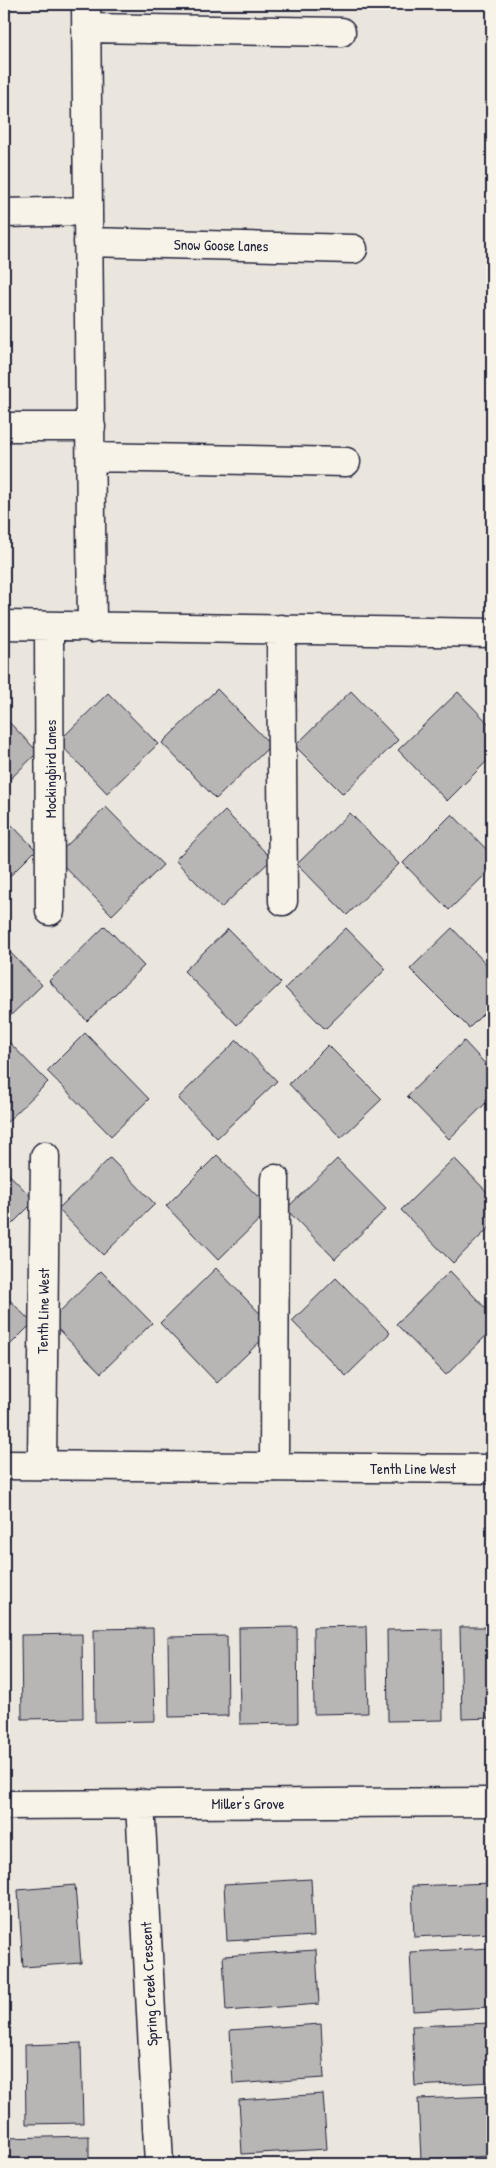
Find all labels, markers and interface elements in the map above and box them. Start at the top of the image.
street label: Snow Goose Lanes [174,234,269,256]
street label: Mockingbird Lanes [40,720,61,818]
street label: Tenth Line West [32,1267,54,1354]
street label: Tenth Line West [370,1458,457,1479]
street label: Miller's Grove [211,1793,285,1814]
street label: Spring Creek Crescent [135,1920,163,2047]

